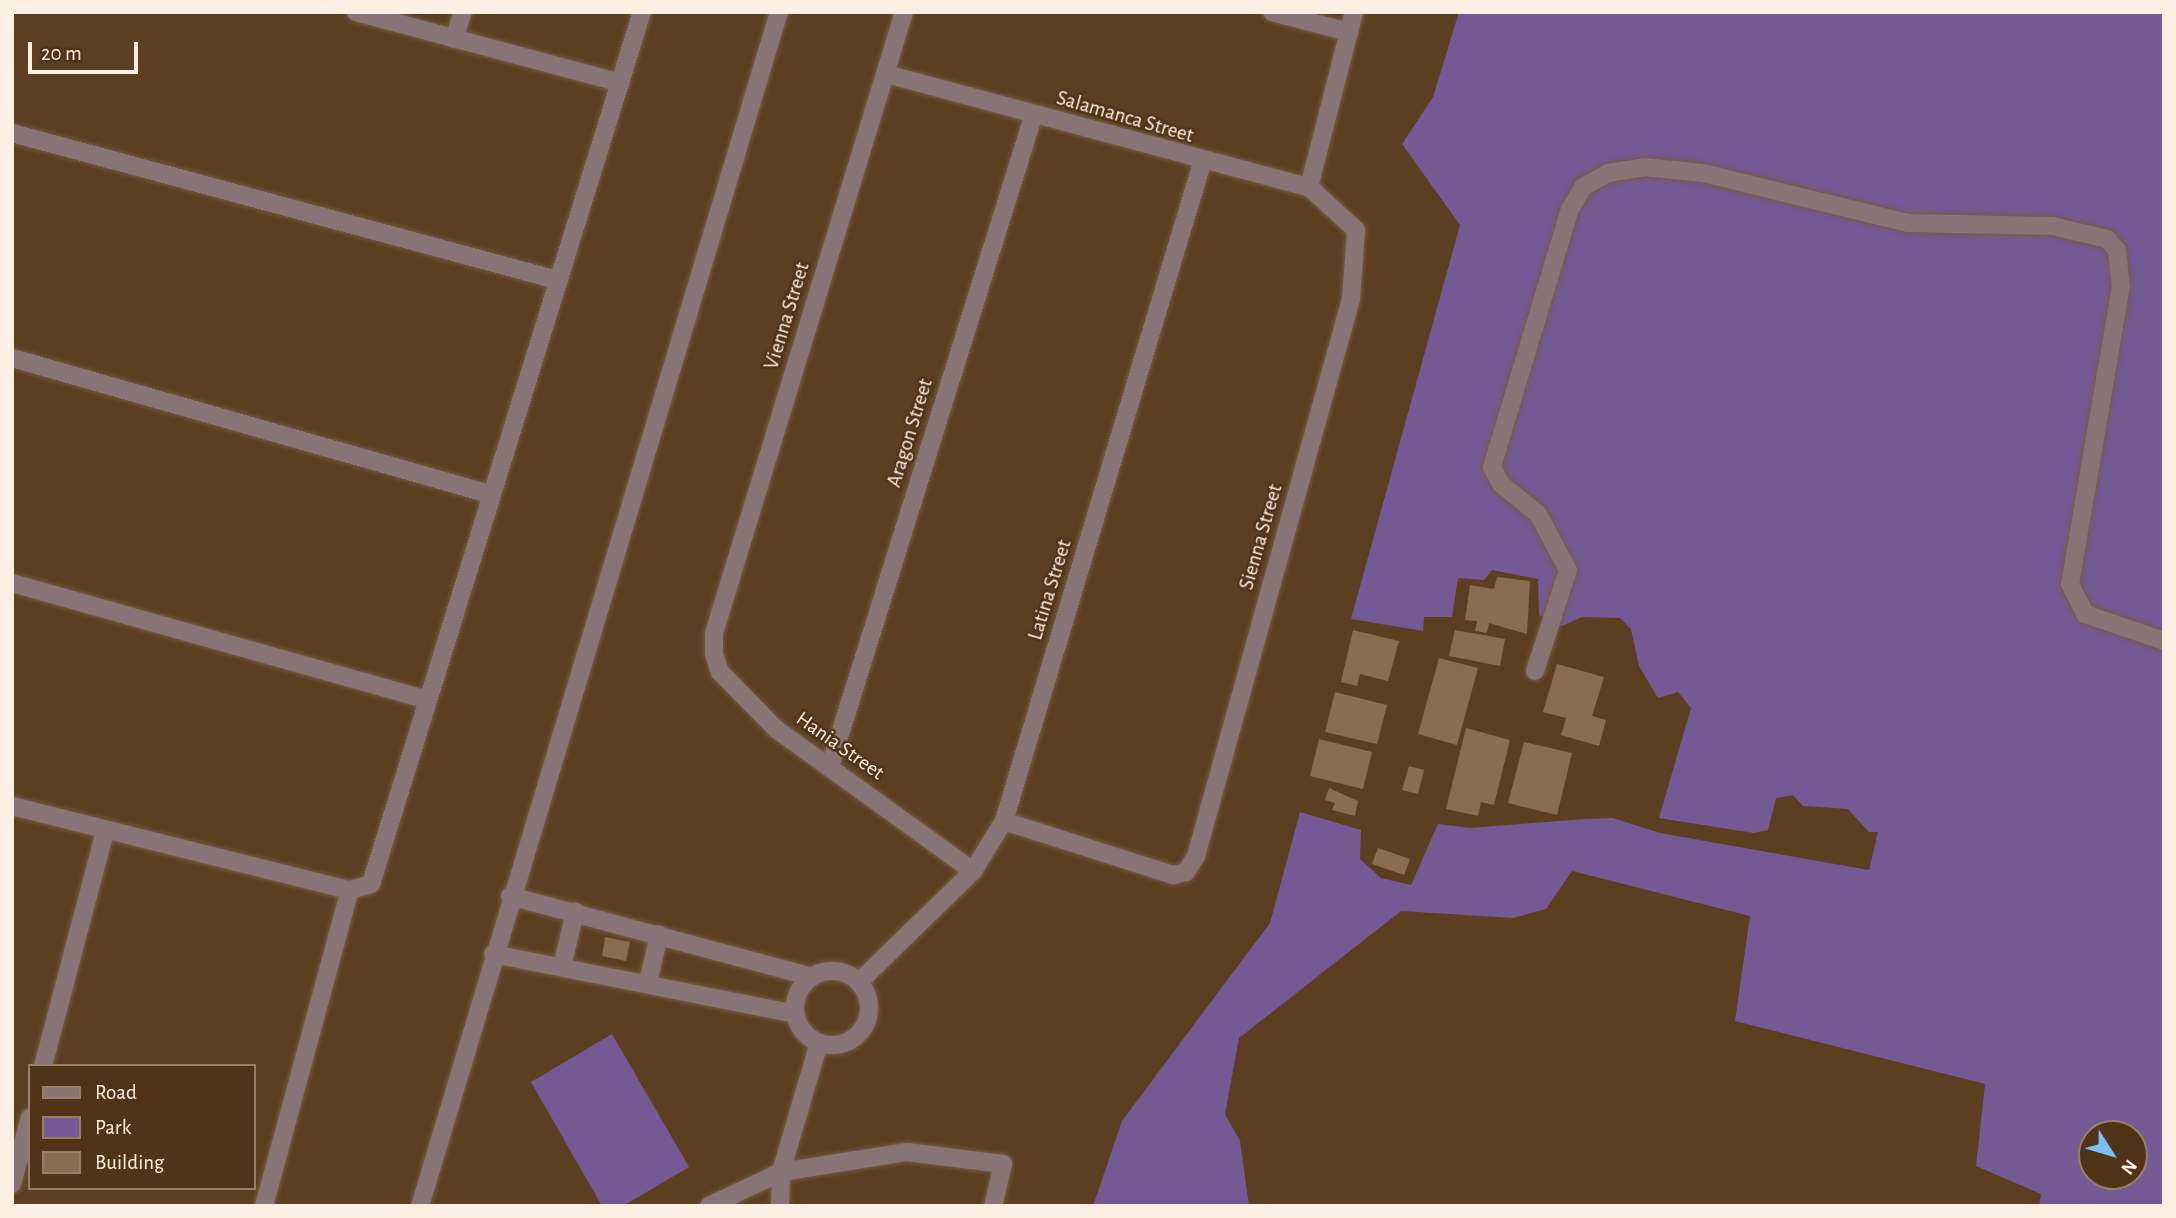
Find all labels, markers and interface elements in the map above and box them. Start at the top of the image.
scale bar [32,28,142,72]
text: 20 m [41,43,82,64]
street label: Salamanca Street [1054,85,1196,149]
street label: Vienna Street [759,259,815,373]
street label: Aragon Street [882,376,938,490]
street label: Sienna Street [1234,481,1288,593]
street label: Latina Street [1023,537,1077,643]
street label: Hania Street [791,706,889,786]
legend [28,1064,256,1190]
text: Road [95,1082,137,1103]
text: Park [95,1117,131,1138]
north arrow [2078,1120,2148,1190]
text: Building [95,1152,164,1173]
text: N [2117,1156,2140,1178]

